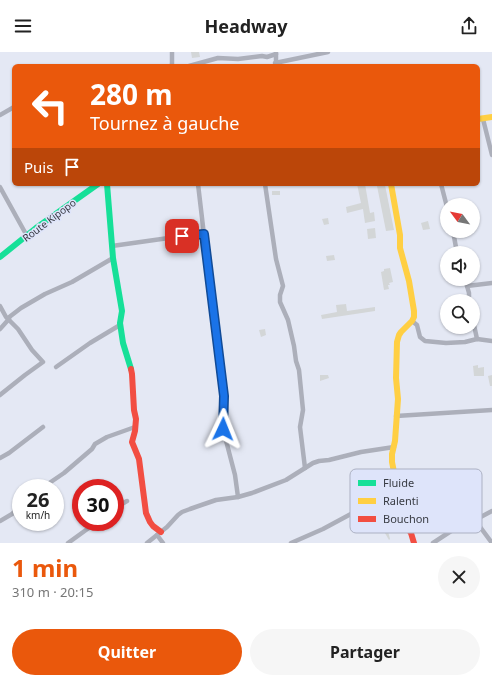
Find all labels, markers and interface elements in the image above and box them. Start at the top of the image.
text: Headway [204,14,288,38]
icon: menu [12,15,34,37]
icon: share [458,15,480,37]
text: 280 m [90,75,173,113]
icon: left [24,80,76,132]
text: Tournez à gauche [90,111,239,135]
icon: arrive [61,156,83,178]
text: Puis [24,157,53,177]
street label: Route Kipopo [19,195,79,245]
north arrow [440,198,480,238]
map controls [440,198,480,334]
pin [165,219,199,253]
icon: arrive [171,225,193,247]
button: sound [440,246,480,286]
button: search [440,294,480,334]
position arrow [202,408,244,450]
legend [350,469,482,533]
text: Fluide [383,475,414,490]
speed limit sign: 30 [72,479,124,531]
text: 26 [27,486,49,513]
text: Ralenti [383,493,419,508]
text: km/h [26,508,50,522]
text: Bouchon [383,511,429,526]
text: 1 min [12,551,78,584]
button: close [438,556,480,598]
text: 310 m · 20:15 [12,583,93,601]
button: Quitter [12,629,242,675]
button: Partager [250,629,480,675]

